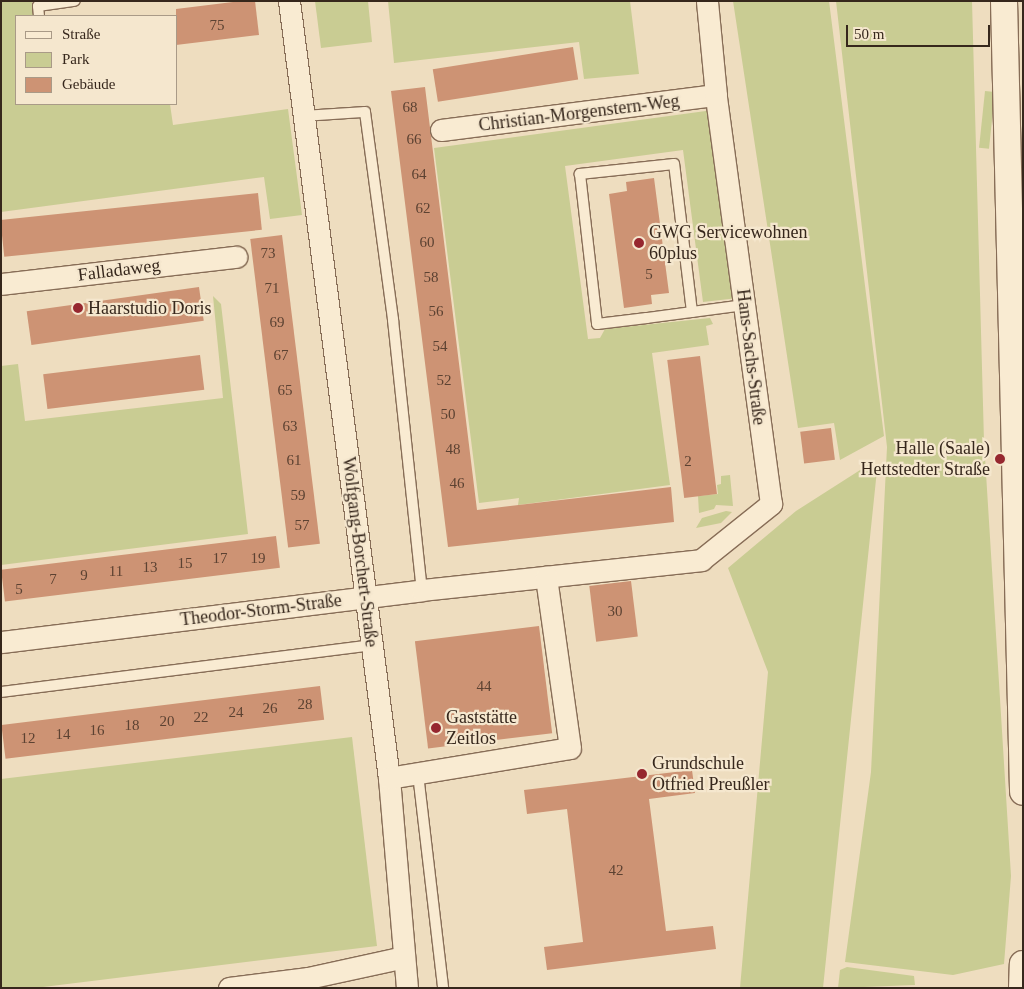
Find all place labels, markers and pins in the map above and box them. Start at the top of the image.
place label: GWG Servicewohnen 60plus [649,222,807,264]
marker: GWG Servicewohnen 60plus [633,237,645,249]
place label: Haarstudio Doris [88,297,211,319]
marker: Haarstudio Doris [72,302,84,314]
place label: Halle (Saale) Hettstedter Straße [861,438,990,480]
marker: Halle (Saale) Hettstedter Straße [994,453,1006,465]
place label: Gaststätte Zeitlos [446,707,517,750]
marker: Gaststätte Zeitlos [430,722,442,734]
place label: Grundschule Otfried Preußler [652,753,769,796]
marker: Grundschule Otfried Preußler [636,768,648,780]

